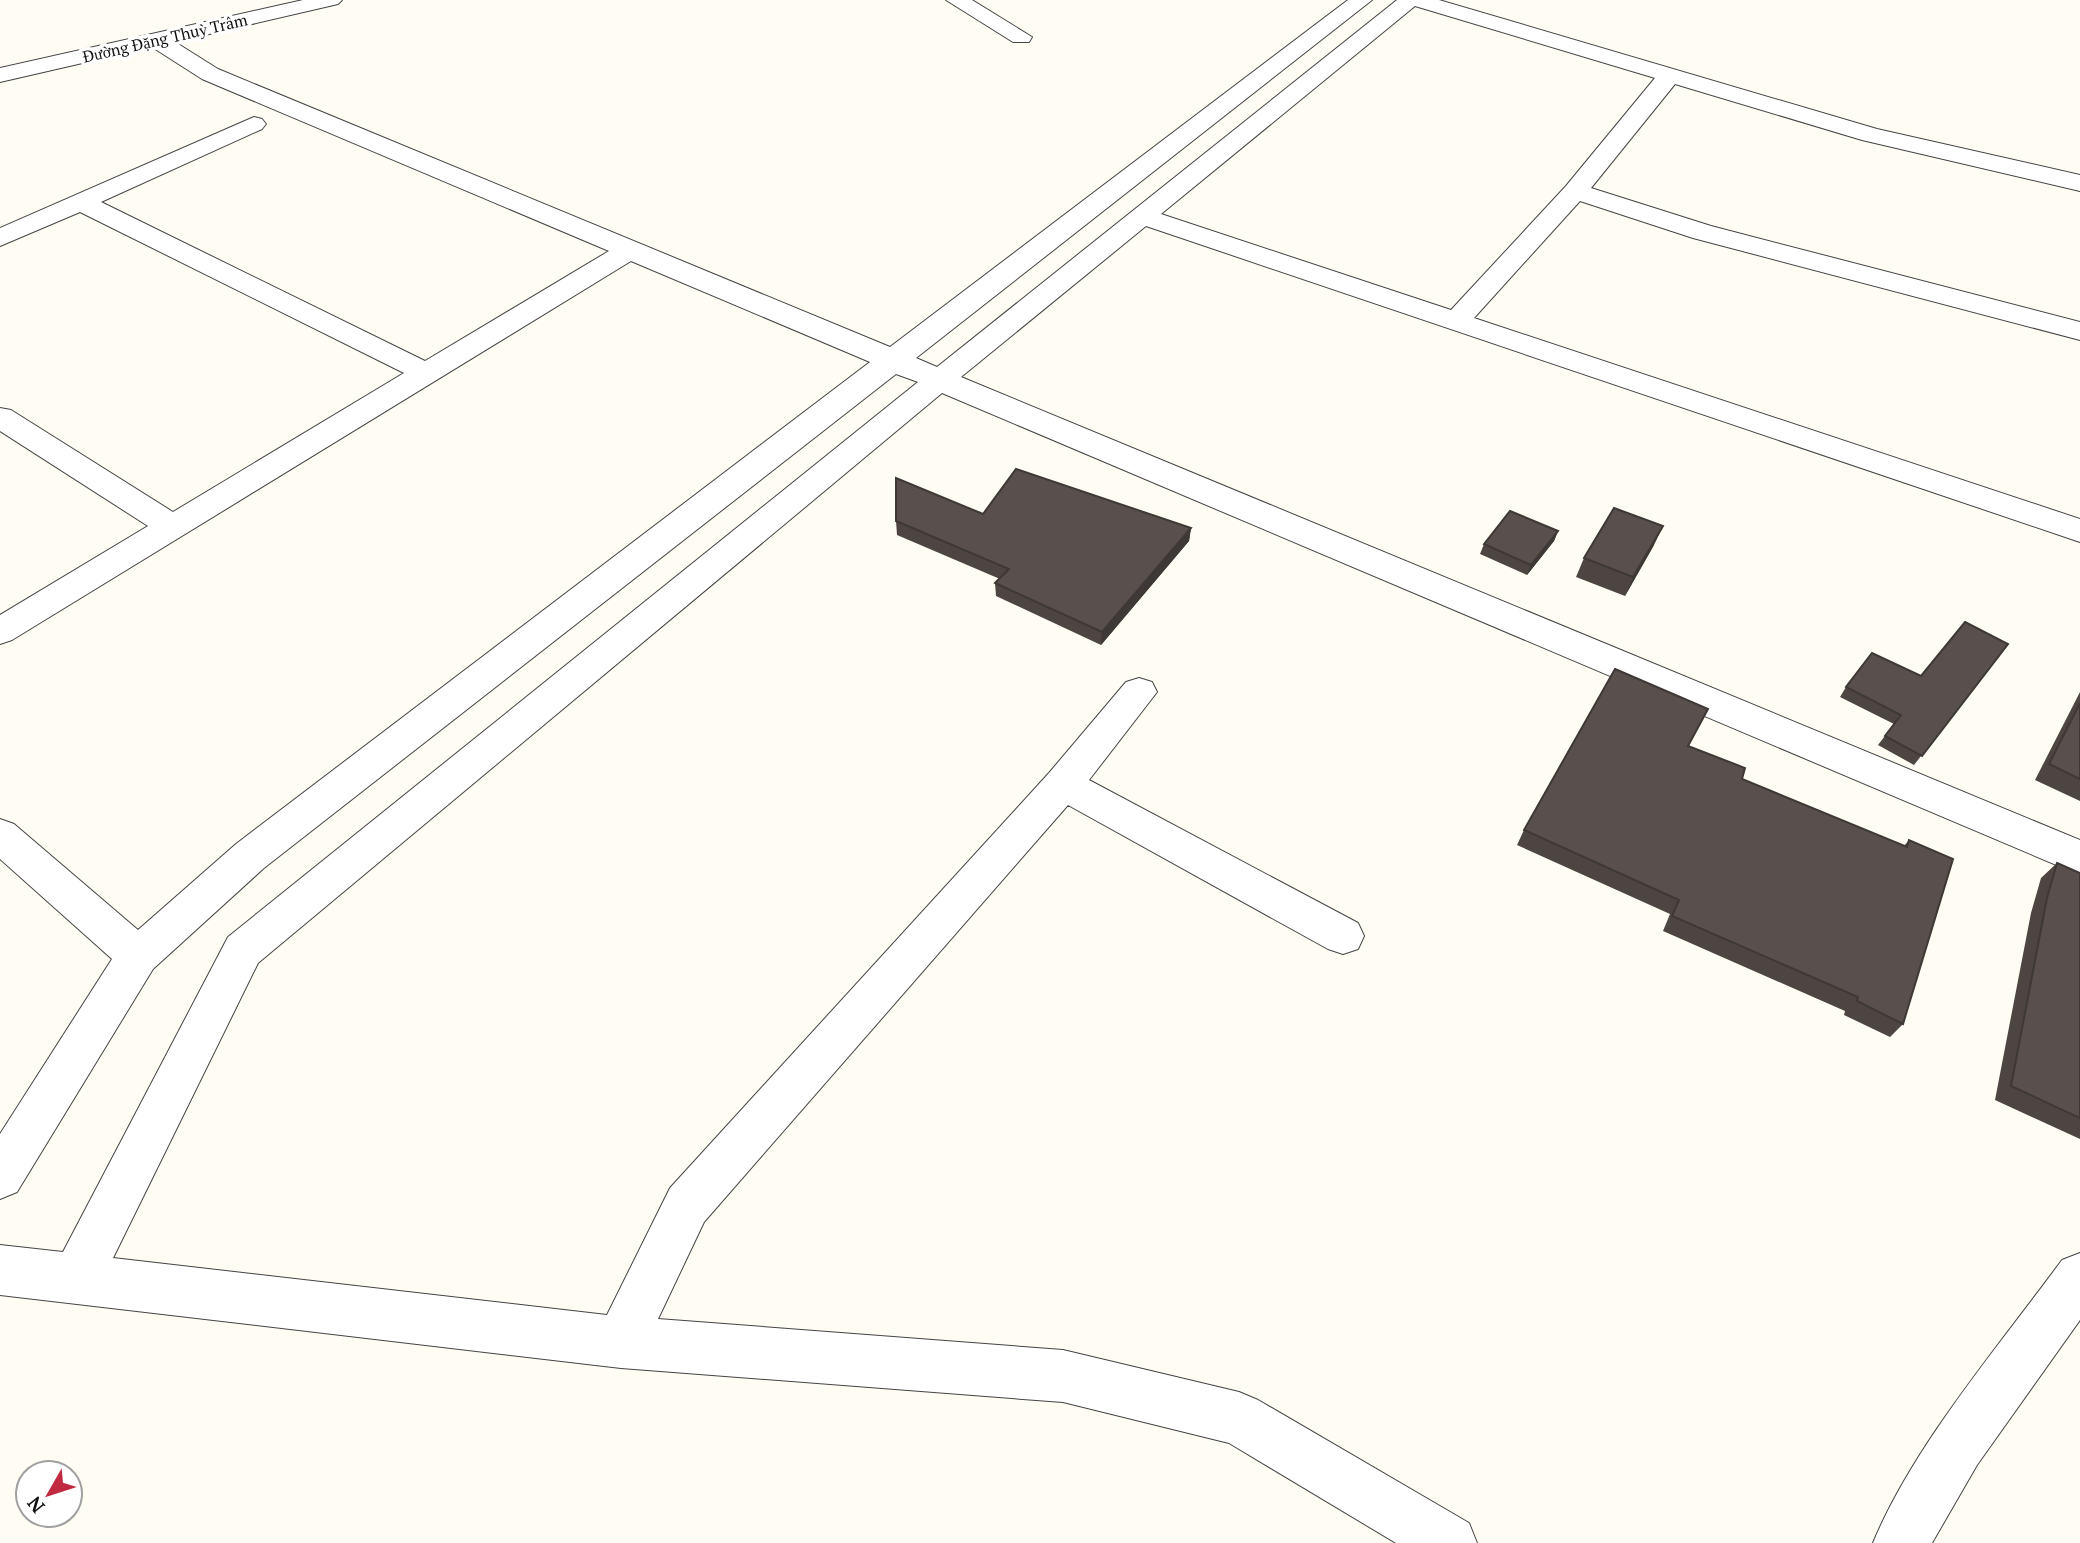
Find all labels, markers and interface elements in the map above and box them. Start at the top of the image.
street label: Đường Đặng Thuỳ Trâm [80,8,250,68]
north arrow [14,1459,84,1529]
text: N [21,1491,50,1518]

